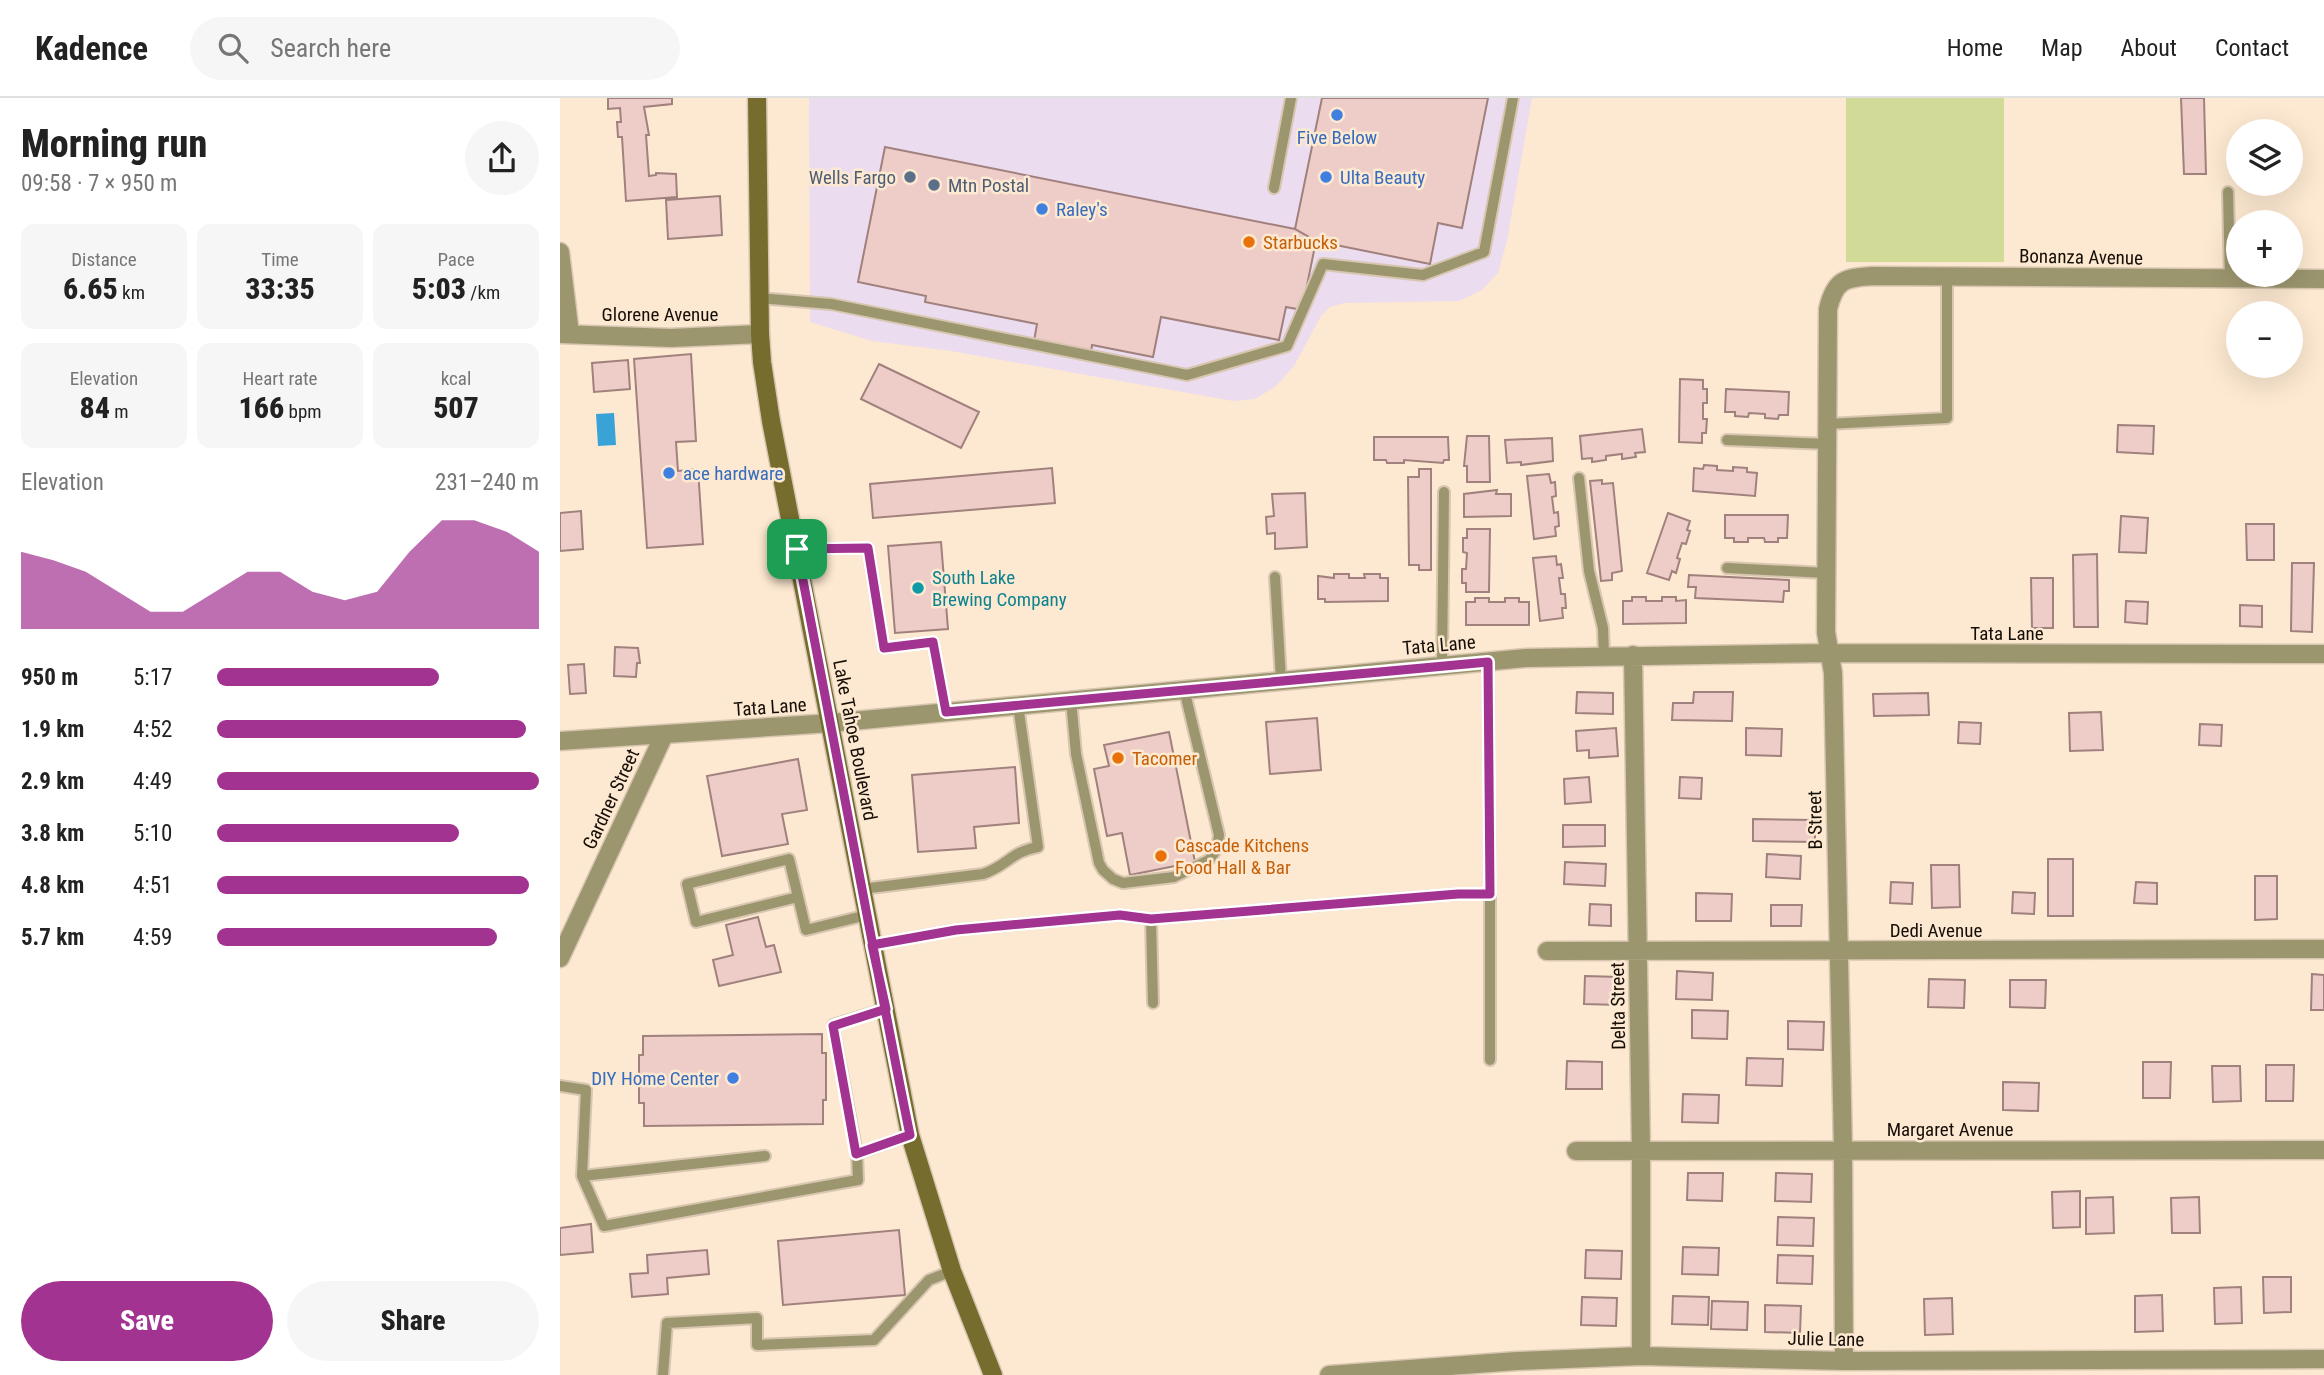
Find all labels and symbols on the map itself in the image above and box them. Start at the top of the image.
marker: Five Below [1329,107,1345,123]
place label: Five Below [1297,126,1377,149]
place label: Wells Fargo [809,166,896,189]
place label: Ulta Beauty [1340,166,1425,189]
marker: Wells Fargo [902,169,918,185]
marker: Ulta Beauty [1318,169,1334,185]
place label: Mtn Postal [948,174,1029,197]
marker: Mtn Postal [926,177,942,193]
place label: Raley's [1056,198,1108,221]
marker: Raley's [1034,201,1050,217]
place label: Starbucks [1263,231,1338,254]
marker: Starbucks [1241,234,1257,250]
street label: Bonanza Avenue [2019,244,2143,270]
street label: Glorene Avenue [602,303,718,326]
place label: ace hardware [683,462,784,485]
marker: ace hardware [661,465,677,481]
pin [767,519,827,579]
place label: South Lake Brewing Company [932,566,1067,611]
marker: South Lake Brewing Company [910,580,926,596]
street label: Tata Lane [1970,622,2044,645]
street label: Tata Lane [1401,630,1477,660]
street label: Lake Tahoe Boulevard [828,657,882,823]
street label: Tata Lane [733,693,807,721]
street label: Gardner Street [578,745,644,853]
place label: Tacomer [1132,747,1197,770]
marker: Tacomer [1110,750,1126,766]
street label: B Street [1803,790,1827,850]
place label: Cascade Kitchens Food Hall & Bar [1175,834,1309,879]
marker: Cascade Kitchens Food Hall & Bar [1153,848,1169,864]
street label: Dedi Avenue [1890,919,1982,942]
street label: Delta Street [1606,962,1630,1050]
place label: DIY Home Center [591,1067,719,1090]
marker: DIY Home Center [725,1070,741,1086]
street label: Margaret Avenue [1887,1118,2013,1141]
street label: Julie Lane [1788,1327,1865,1351]

